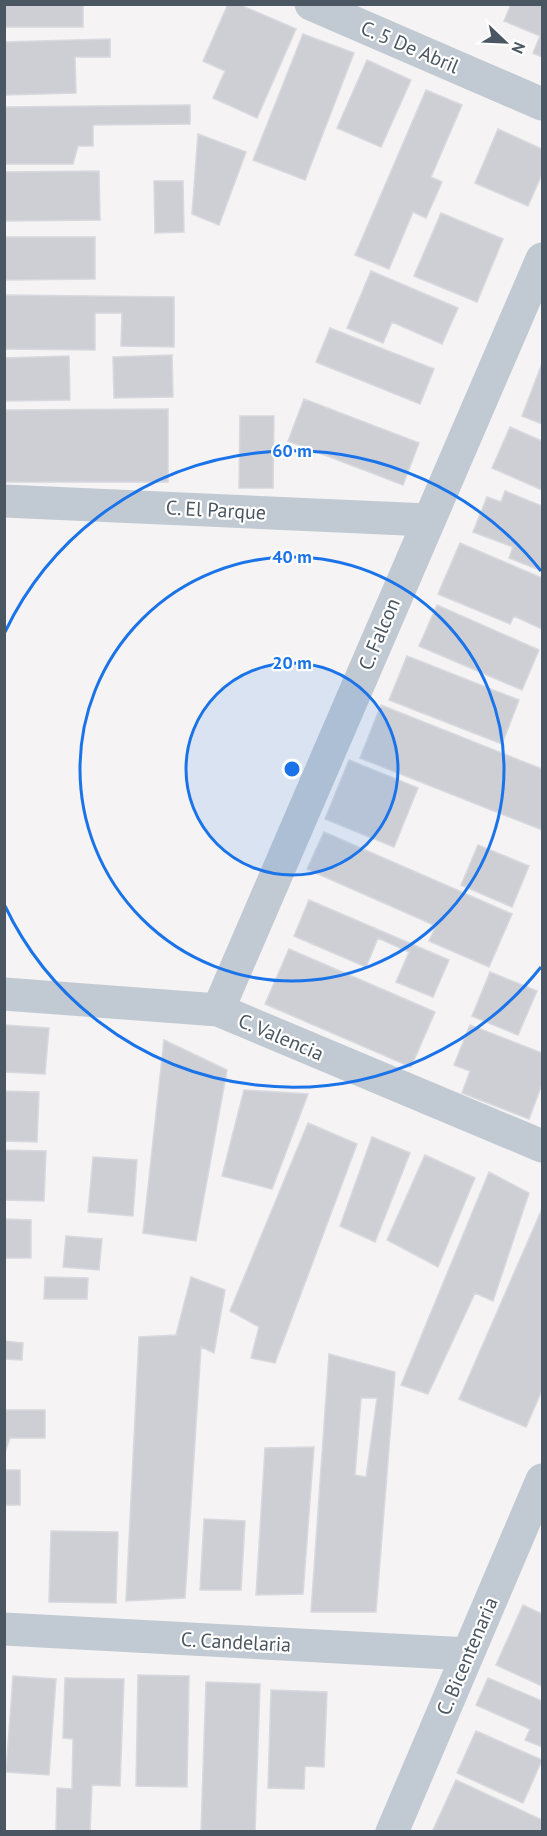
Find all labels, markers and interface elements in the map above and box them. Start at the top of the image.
north arrow [475,12,535,72]
street label: C. 5 De Abril [357,15,463,79]
text: N [508,39,530,57]
text: 60 m [272,439,312,462]
street label: C. El Parque [165,494,267,526]
text: 40 m [272,545,312,568]
street label: C. Falcon [352,594,406,674]
text: 20 m [272,651,312,674]
centre of rings [282,759,302,779]
street label: C. Valencia [234,1007,328,1067]
street label: C. Bicentenaria [430,1593,504,1719]
street label: C. Candelaria [180,1626,292,1658]

